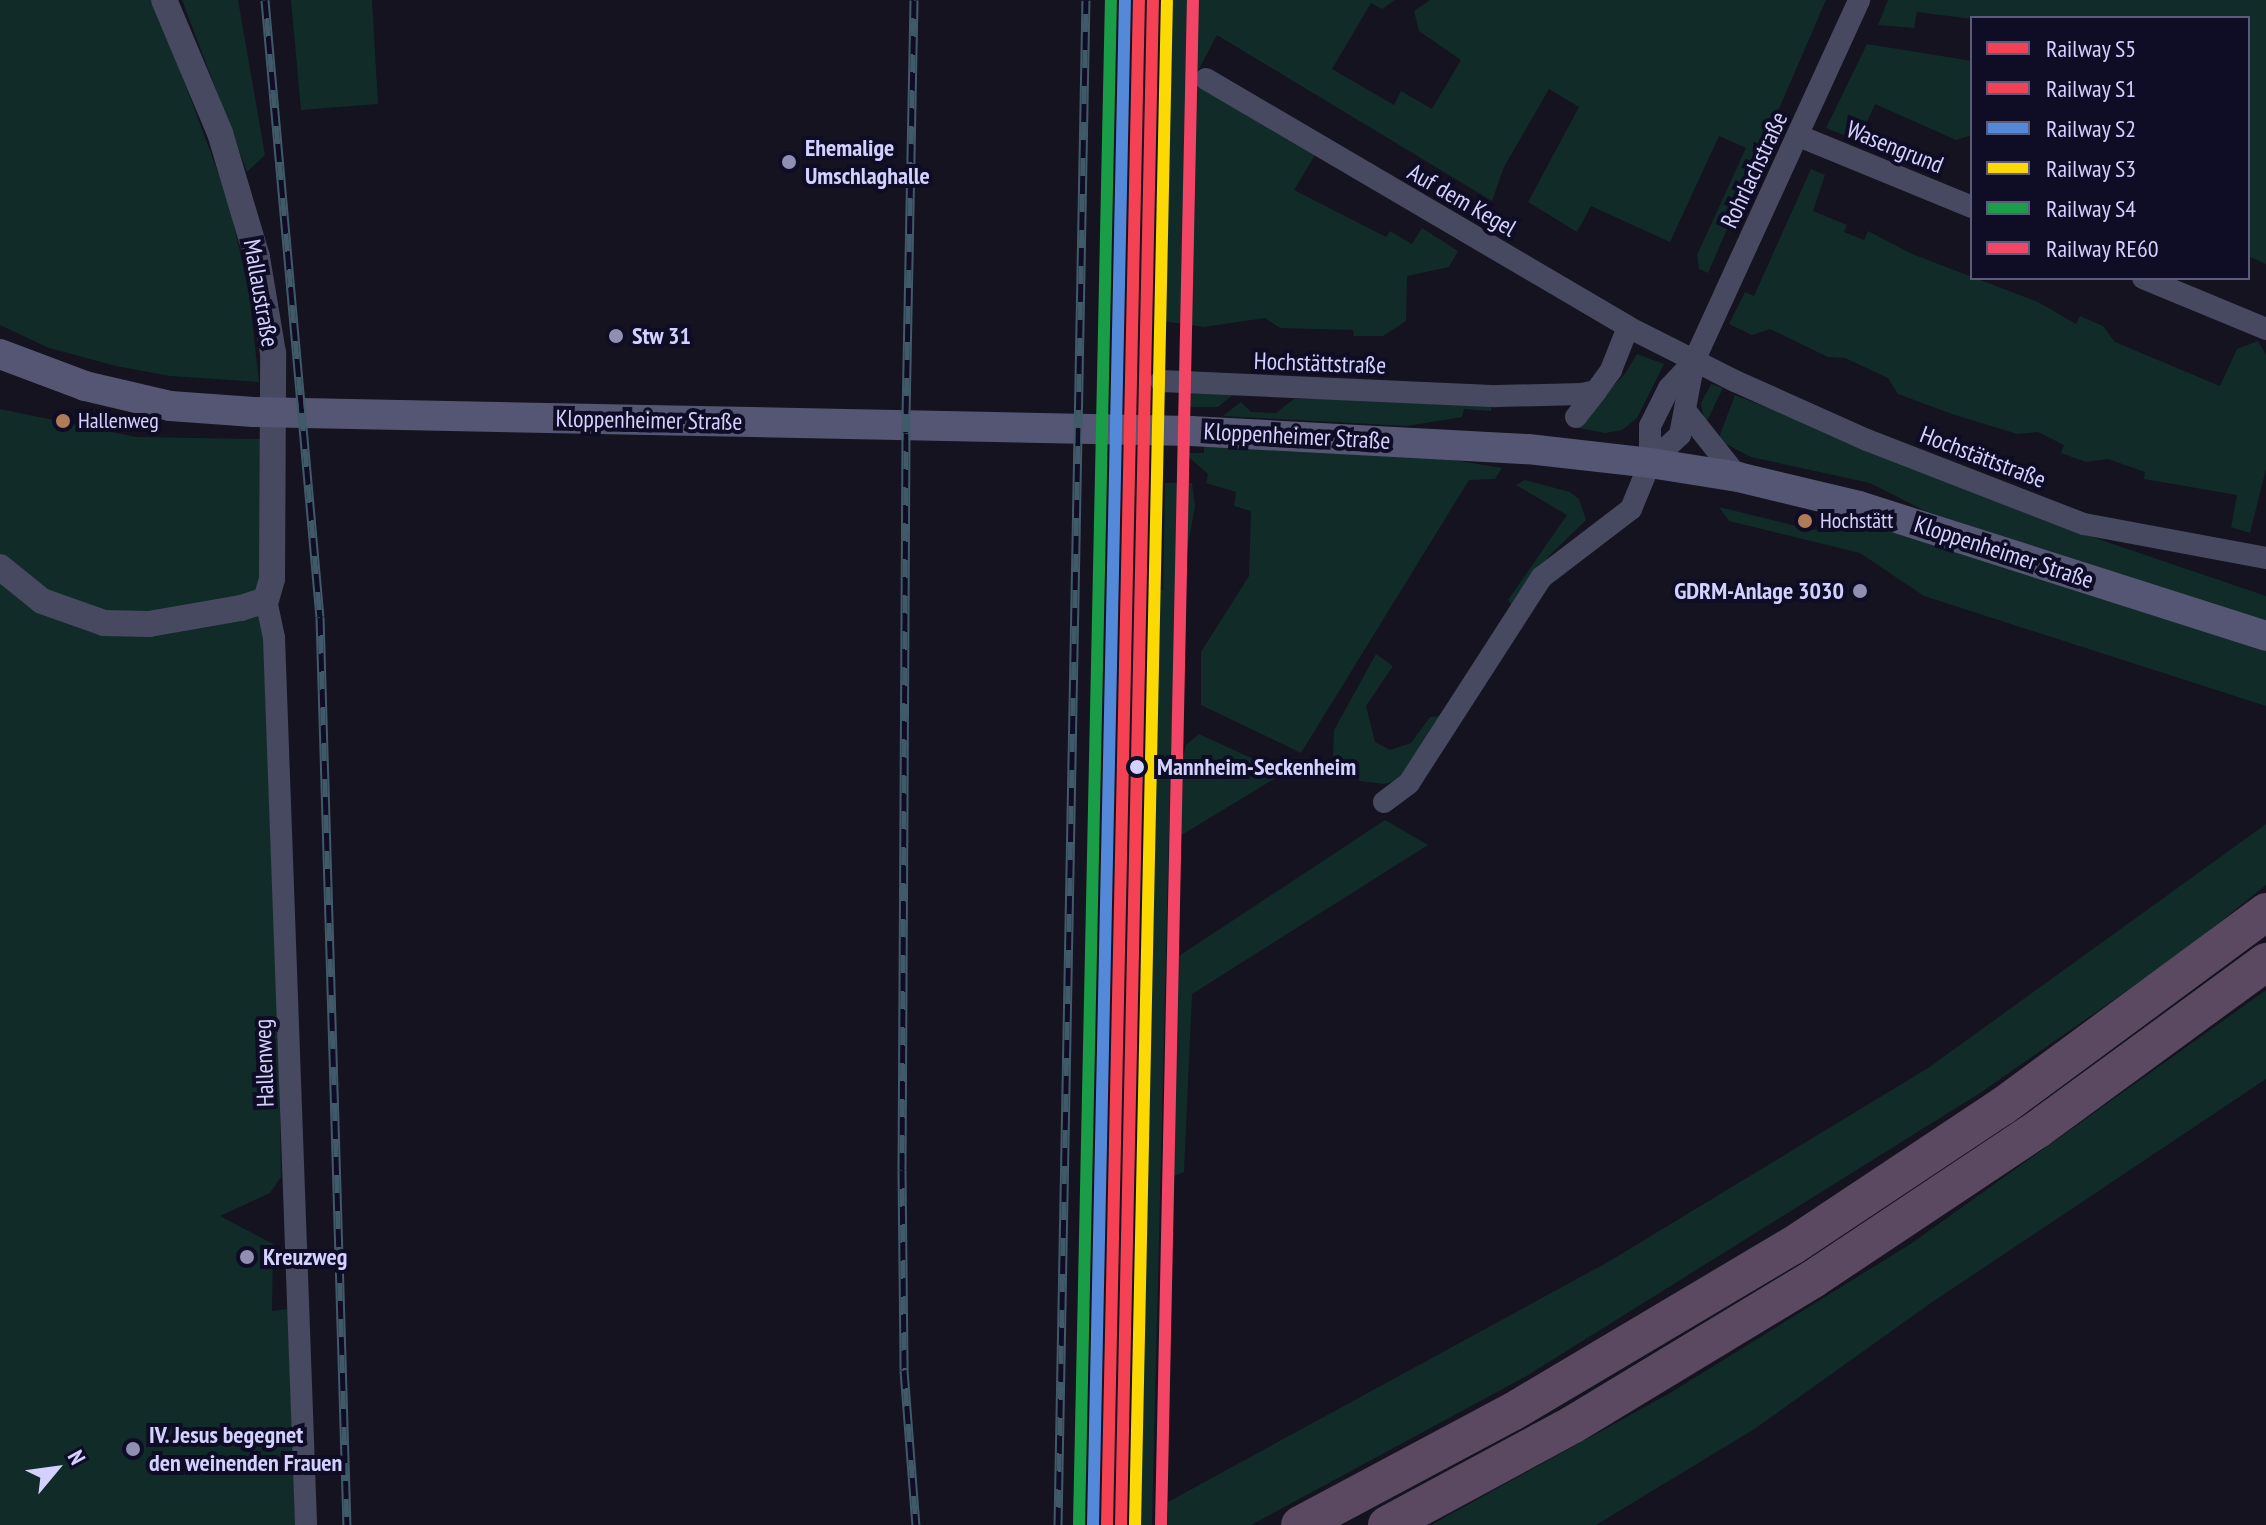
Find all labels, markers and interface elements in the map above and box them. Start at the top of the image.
legend [1970,16,2250,280]
text: Railway S5 [2046,33,2136,64]
text: Railway S1 [2046,73,2136,104]
street label: Rohrlachstraße [1715,107,1793,233]
text: Railway S2 [2046,113,2136,144]
street label: Wasengrund [1842,115,1948,179]
place label: Ehemalige Umschlaghalle [805,134,930,190]
marker: Ehemalige Umschlaghalle [780,153,798,171]
text: Railway S3 [2046,153,2136,184]
street label: Auf dem Kegel [1403,157,1521,243]
text: Railway S4 [2046,193,2136,224]
text: Railway RE60 [2046,233,2159,264]
street label: Mallaustraße [237,237,285,349]
place label: Stw 31 [632,322,691,350]
marker: Stw 31 [607,327,625,345]
street label: Hochstättstraße [1253,346,1387,380]
street label: Kloppenheimer Straße [555,404,743,436]
place label: Hallenweg [78,408,159,434]
marker: Hallenweg [55,413,71,429]
street label: Kloppenheimer Straße [1203,417,1391,455]
street label: Hochstättstraße [1916,420,2050,494]
place label: Hochstätt [1820,508,1893,534]
street label: Kloppenheimer Straße [1911,509,2097,595]
marker: Hochstätt [1797,513,1813,529]
place label: GDRM-Anlage 3030 [1674,577,1844,605]
marker: GDRM-Anlage 3030 [1851,582,1869,600]
place label: Mannheim-Seckenheim [1157,753,1356,781]
marker: Mannheim-Seckenheim [1124,754,1150,780]
street label: Hallenweg [248,1018,280,1108]
place label: Kreuzweg [263,1243,347,1271]
marker: Kreuzweg [238,1248,256,1266]
place label: IV. Jesus begegnet den weinenden Frauen [149,1421,343,1477]
north arrow [16,1429,96,1509]
marker: IV. Jesus begegnet den weinenden Frauen [124,1440,142,1458]
text: N [62,1445,92,1469]

